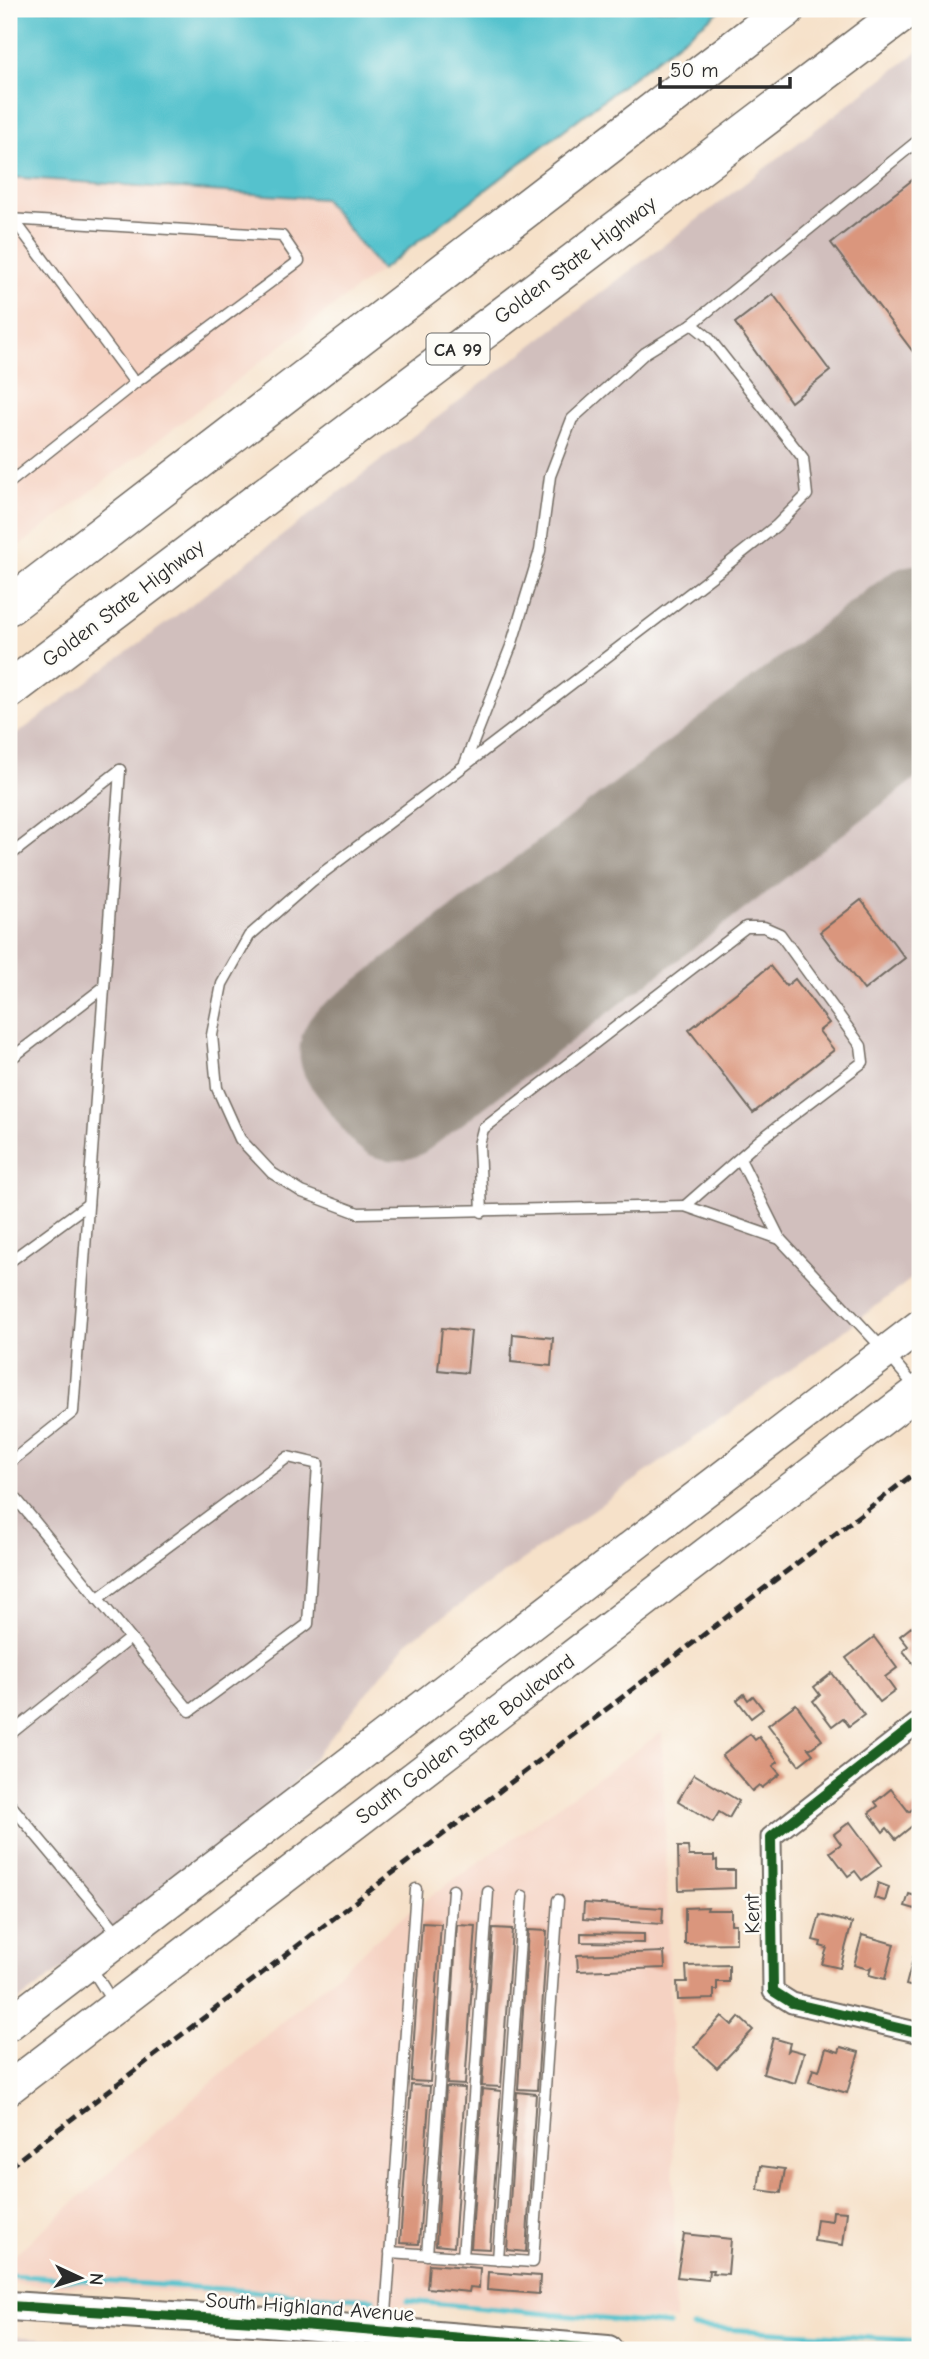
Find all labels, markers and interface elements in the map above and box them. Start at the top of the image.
scale bar [660,46,789,90]
text: 50 m [670,58,719,82]
street label: Golden State Highway [489,191,661,329]
road number: CA 99 [426,334,490,364]
street label: Golden State Highway [37,534,209,672]
street label: South Golden State Boulevard [351,1649,579,1829]
street label: Kent [740,1893,764,1934]
north arrow [46,2244,116,2314]
text: N [85,2272,107,2286]
street label: South Highland Avenue [205,2288,415,2326]

